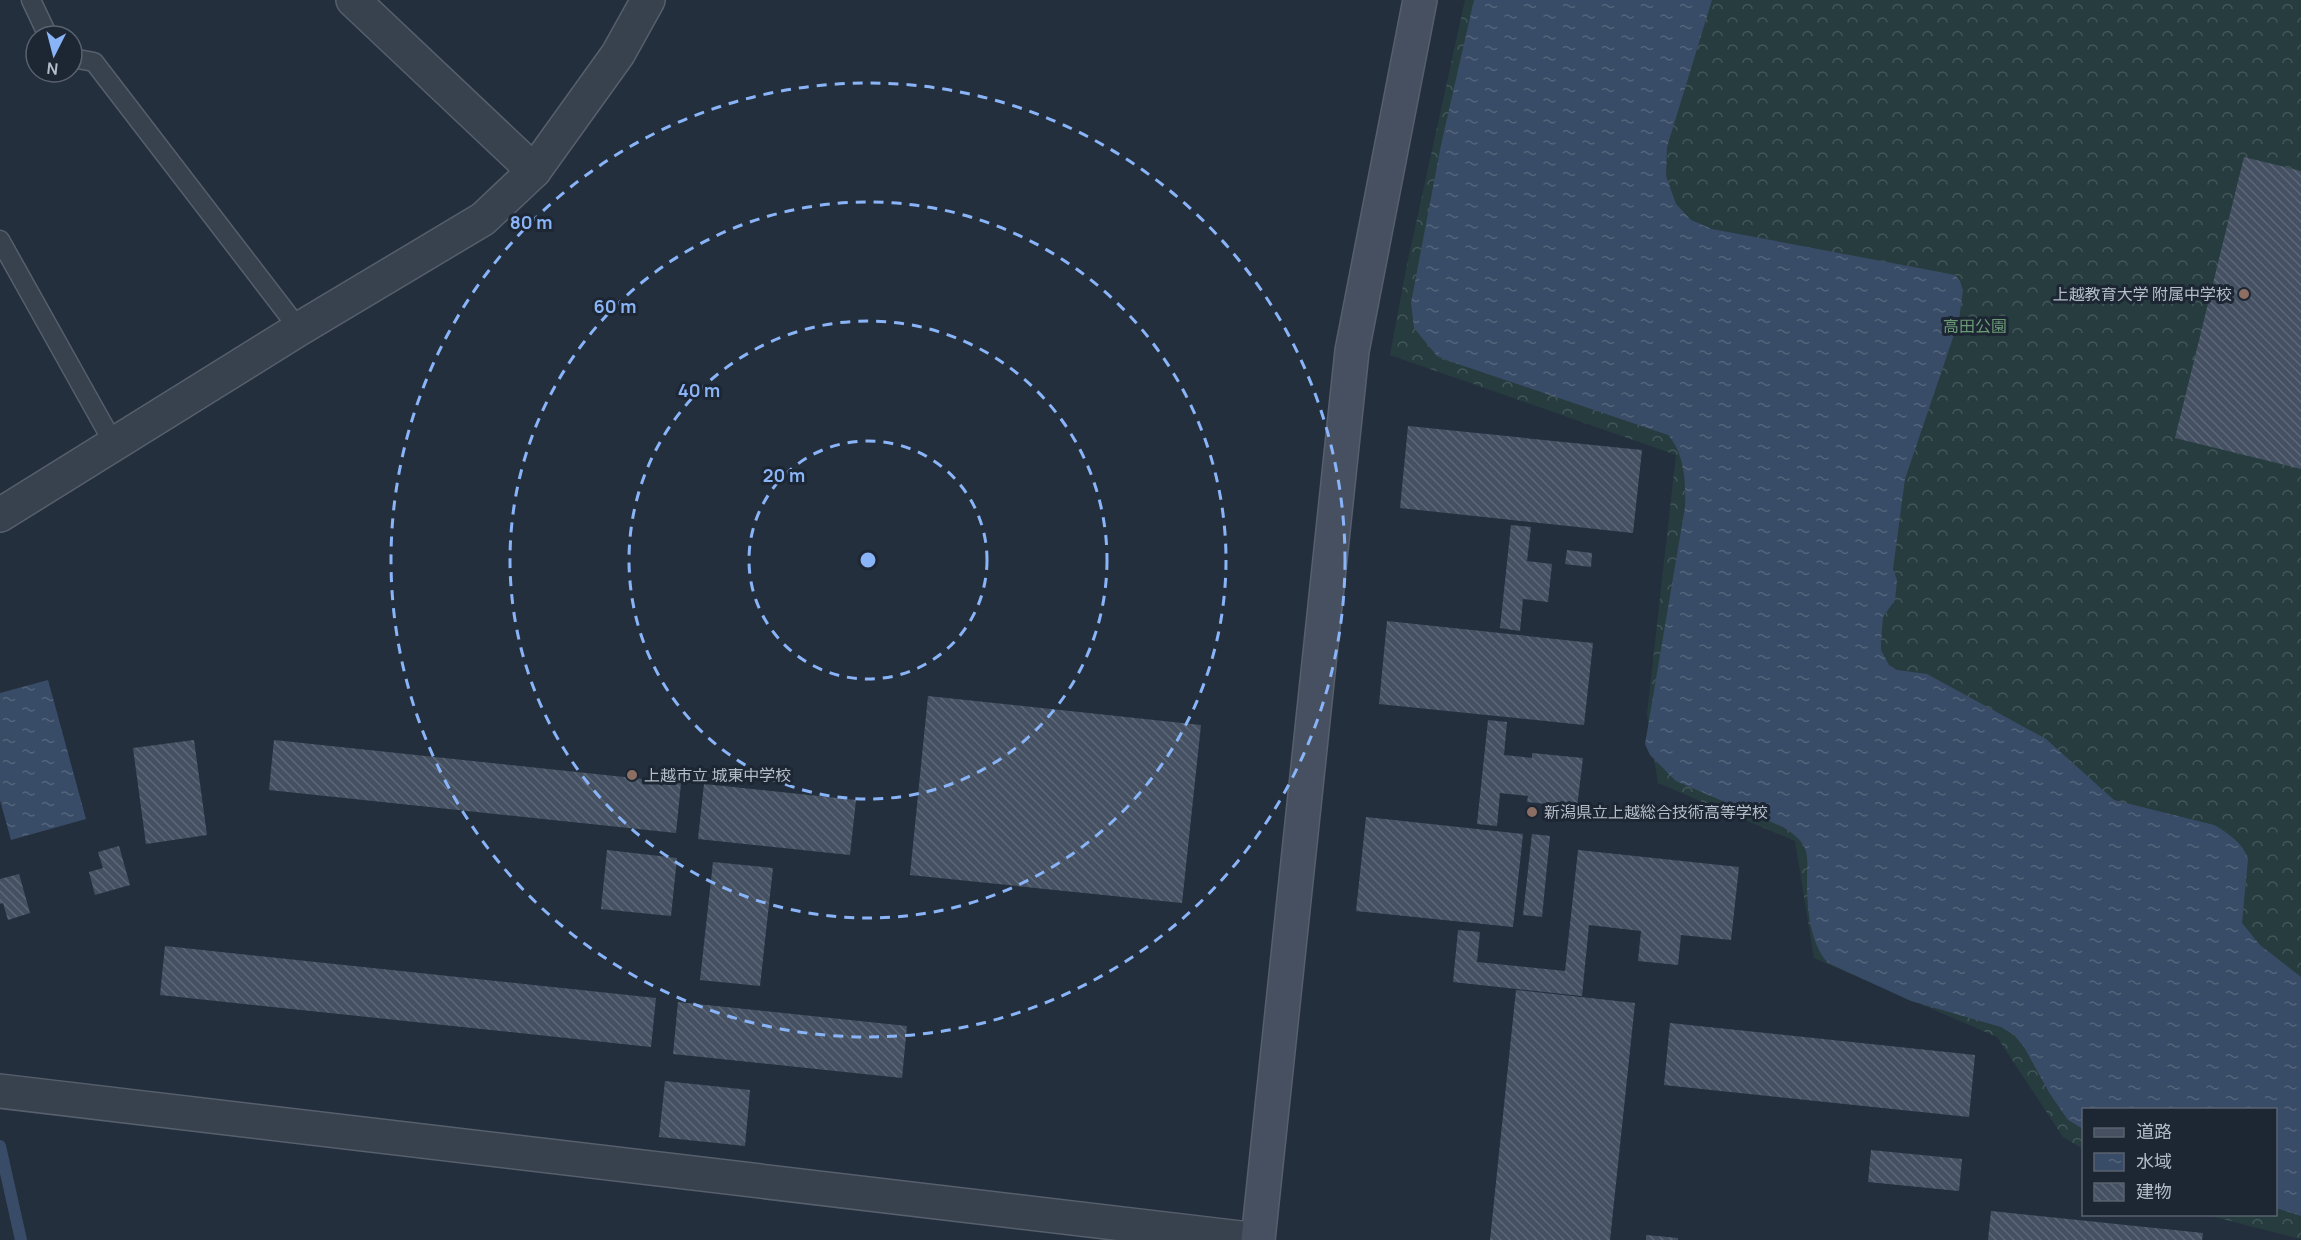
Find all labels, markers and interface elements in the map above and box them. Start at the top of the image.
north arrow [24,24,84,84]
text: N [46,57,59,80]
text: 80 m [510,210,552,234]
place label: 上越教育大学 附属中学校 [2053,283,2232,305]
marker: 上越教育大学 附属中学校 [2237,287,2251,301]
text: 60 m [594,294,636,318]
park label: 高田公園 [1943,315,2007,337]
text: 40 m [678,378,720,402]
text: 20 m [763,463,805,487]
centre of rings [858,550,878,570]
place label: 上越市立 城東中学校 [644,764,791,786]
marker: 上越市立 城東中学校 [625,768,639,782]
place label: 新潟県立上越総合技術高等学校 [1544,801,1768,823]
marker: 新潟県立上越総合技術高等学校 [1525,805,1539,819]
legend [2082,1108,2277,1216]
text: 道路 [2136,1119,2172,1143]
text: 水域 [2136,1149,2172,1173]
text: 建物 [2136,1179,2172,1203]

